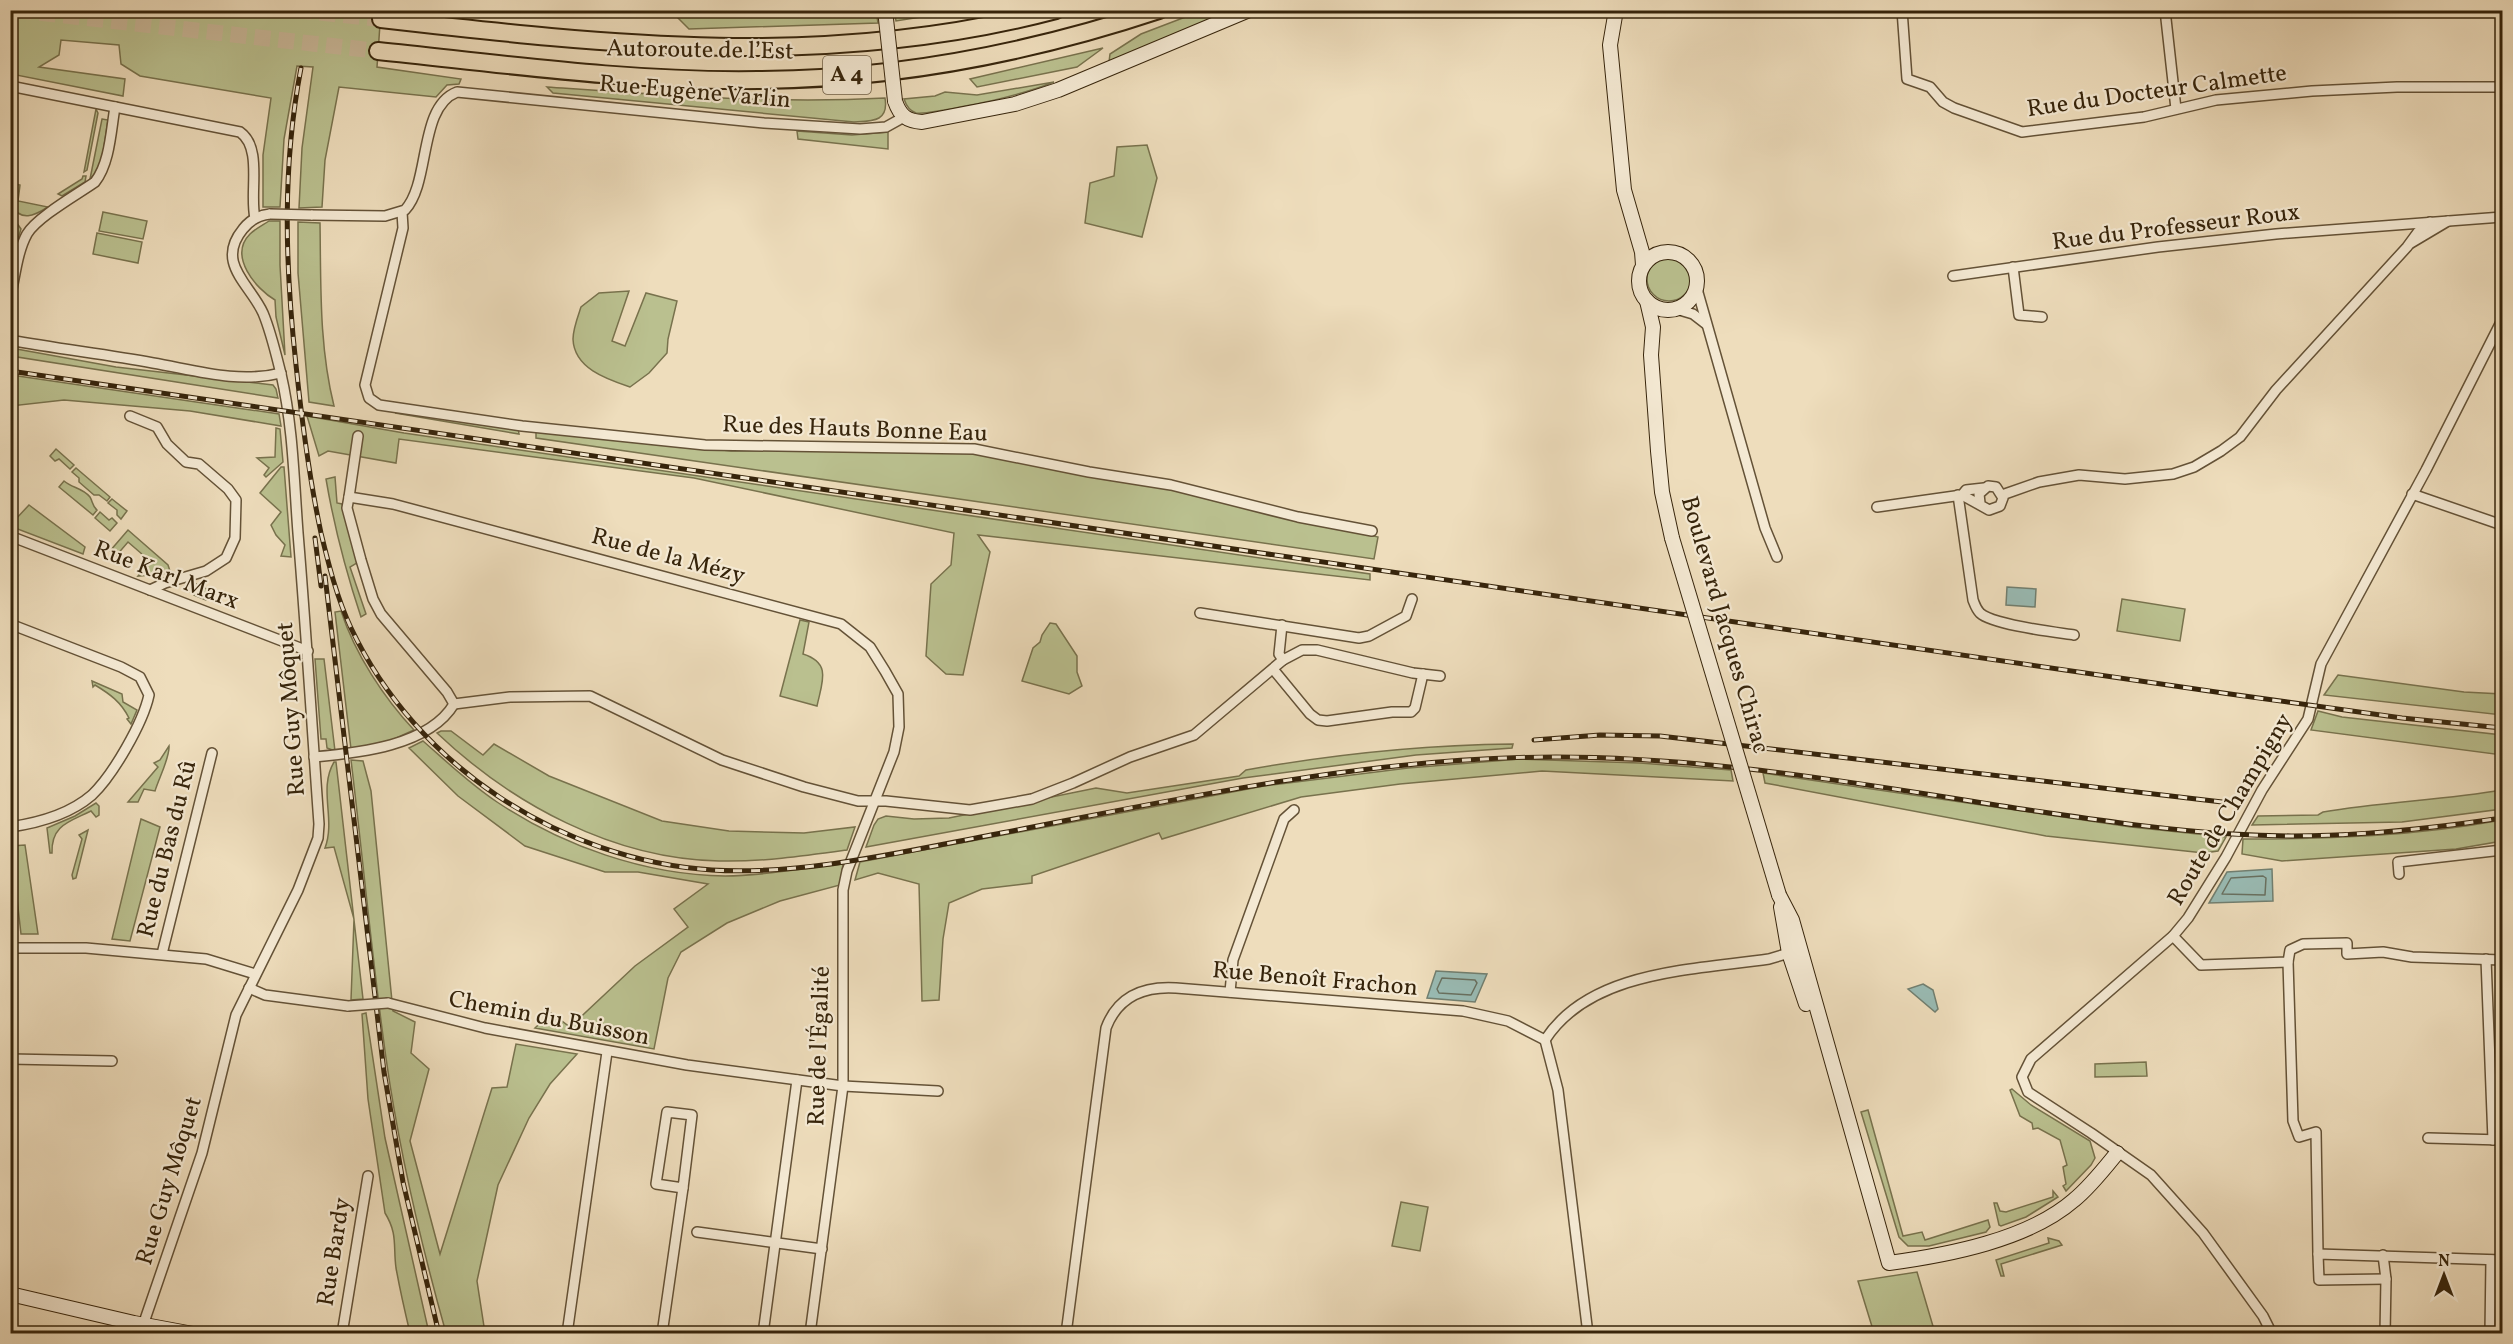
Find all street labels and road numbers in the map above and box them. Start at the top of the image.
street label: Autoroute de l’Est [606,32,794,70]
road number: A 4 [823,56,871,94]
street label: Rue du Docteur Calmette [2025,57,2289,127]
street label: Rue Eugène Varlin [598,68,792,118]
street label: Rue du Professeur Roux [2050,196,2302,260]
street label: Rue des Hauts Bonne Eau [722,408,988,452]
street label: Boulevard Jacques Chirac [1671,492,1777,758]
street label: Rue de la Mézy [587,520,749,594]
street label: Rue Karl Marx [88,533,244,619]
street label: Rue Guy Môquet [269,621,315,797]
street label: Route de Champigny [2160,707,2302,913]
street label: Rue du Bas du Rû [130,757,206,941]
street label: Rue Benoît Frachon [1211,954,1419,1006]
street label: Rue de l'Égalité [800,965,840,1127]
street label: Chemin du Buisson [446,983,652,1055]
street label: Rue Guy Môquet [128,1093,212,1269]
street label: Rue Bardy [310,1195,360,1309]

